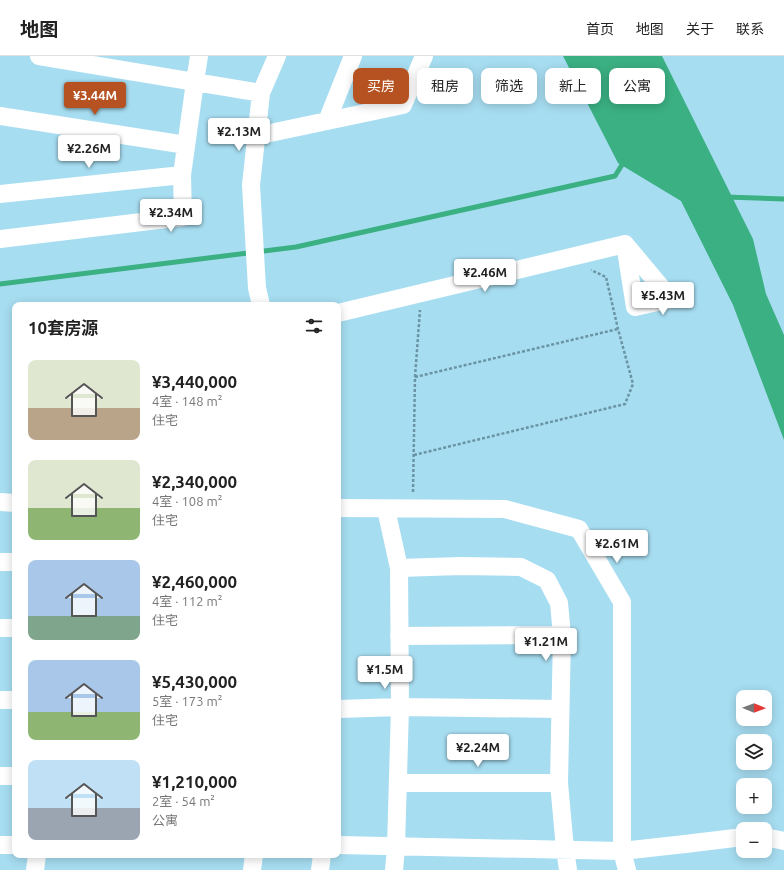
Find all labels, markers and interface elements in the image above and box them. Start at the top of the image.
text: 地图 [20,18,58,40]
text: 首页 [586,21,614,37]
text: 地图 [636,21,664,37]
text: 关于 [686,21,714,37]
text: 联系 [736,21,764,37]
chip: 买房 [353,68,409,104]
chip: 租房 [417,68,473,104]
chip: 筛选 [481,68,537,104]
chip: 新上 [545,68,601,104]
chip: 公寓 [609,68,665,104]
pin: ¥3.44M [62,82,128,116]
text: ¥3.44M [73,88,117,102]
pin: ¥2.13M [206,118,272,152]
text: ¥2.13M [217,124,261,138]
pin: ¥2.26M [56,135,122,169]
text: ¥2.26M [67,141,111,155]
pin: ¥2.34M [138,199,204,233]
text: ¥2.34M [149,205,193,219]
pin: ¥2.46M [452,259,518,293]
text: ¥2.46M [463,265,507,279]
pin: ¥5.43M [630,282,696,316]
text: ¥5.43M [641,288,685,302]
icon: filters [303,315,325,337]
text: 10套房源 [28,318,98,337]
text: ¥3,440,000 [152,372,237,391]
icon: home [60,376,108,424]
text: 4室 · 148 m² [152,394,222,408]
text: 住宅 [152,413,178,427]
text: ¥2,340,000 [152,472,237,491]
icon: home [60,476,108,524]
text: 4室 · 108 m² [152,494,222,508]
text: 住宅 [152,513,178,527]
pin: ¥2.61M [584,530,650,564]
text: ¥2.61M [595,536,639,550]
text: ¥2,460,000 [152,572,237,591]
icon: home [60,576,108,624]
text: 4室 · 112 m² [152,594,222,608]
text: 住宅 [152,613,178,627]
pin: ¥1.21M [513,628,579,662]
text: ¥1.21M [524,634,568,648]
pin: ¥1.5M [357,656,413,690]
text: ¥1.5M [367,662,403,676]
text: ¥5,430,000 [152,672,237,691]
icon: home [60,676,108,724]
north arrow [736,690,772,726]
map controls [736,690,772,858]
text: 5室 · 173 m² [152,694,222,708]
text: 住宅 [152,713,178,727]
pin: ¥2.24M [445,734,511,768]
button: layers [736,734,772,770]
text: ¥2.24M [456,740,500,754]
text: ¥1,210,000 [152,772,237,791]
icon: home [60,776,108,824]
button: + [736,778,772,814]
text: 2室 · 54 m² [152,794,215,808]
text: 公寓 [152,813,178,827]
button: − [736,822,772,858]

